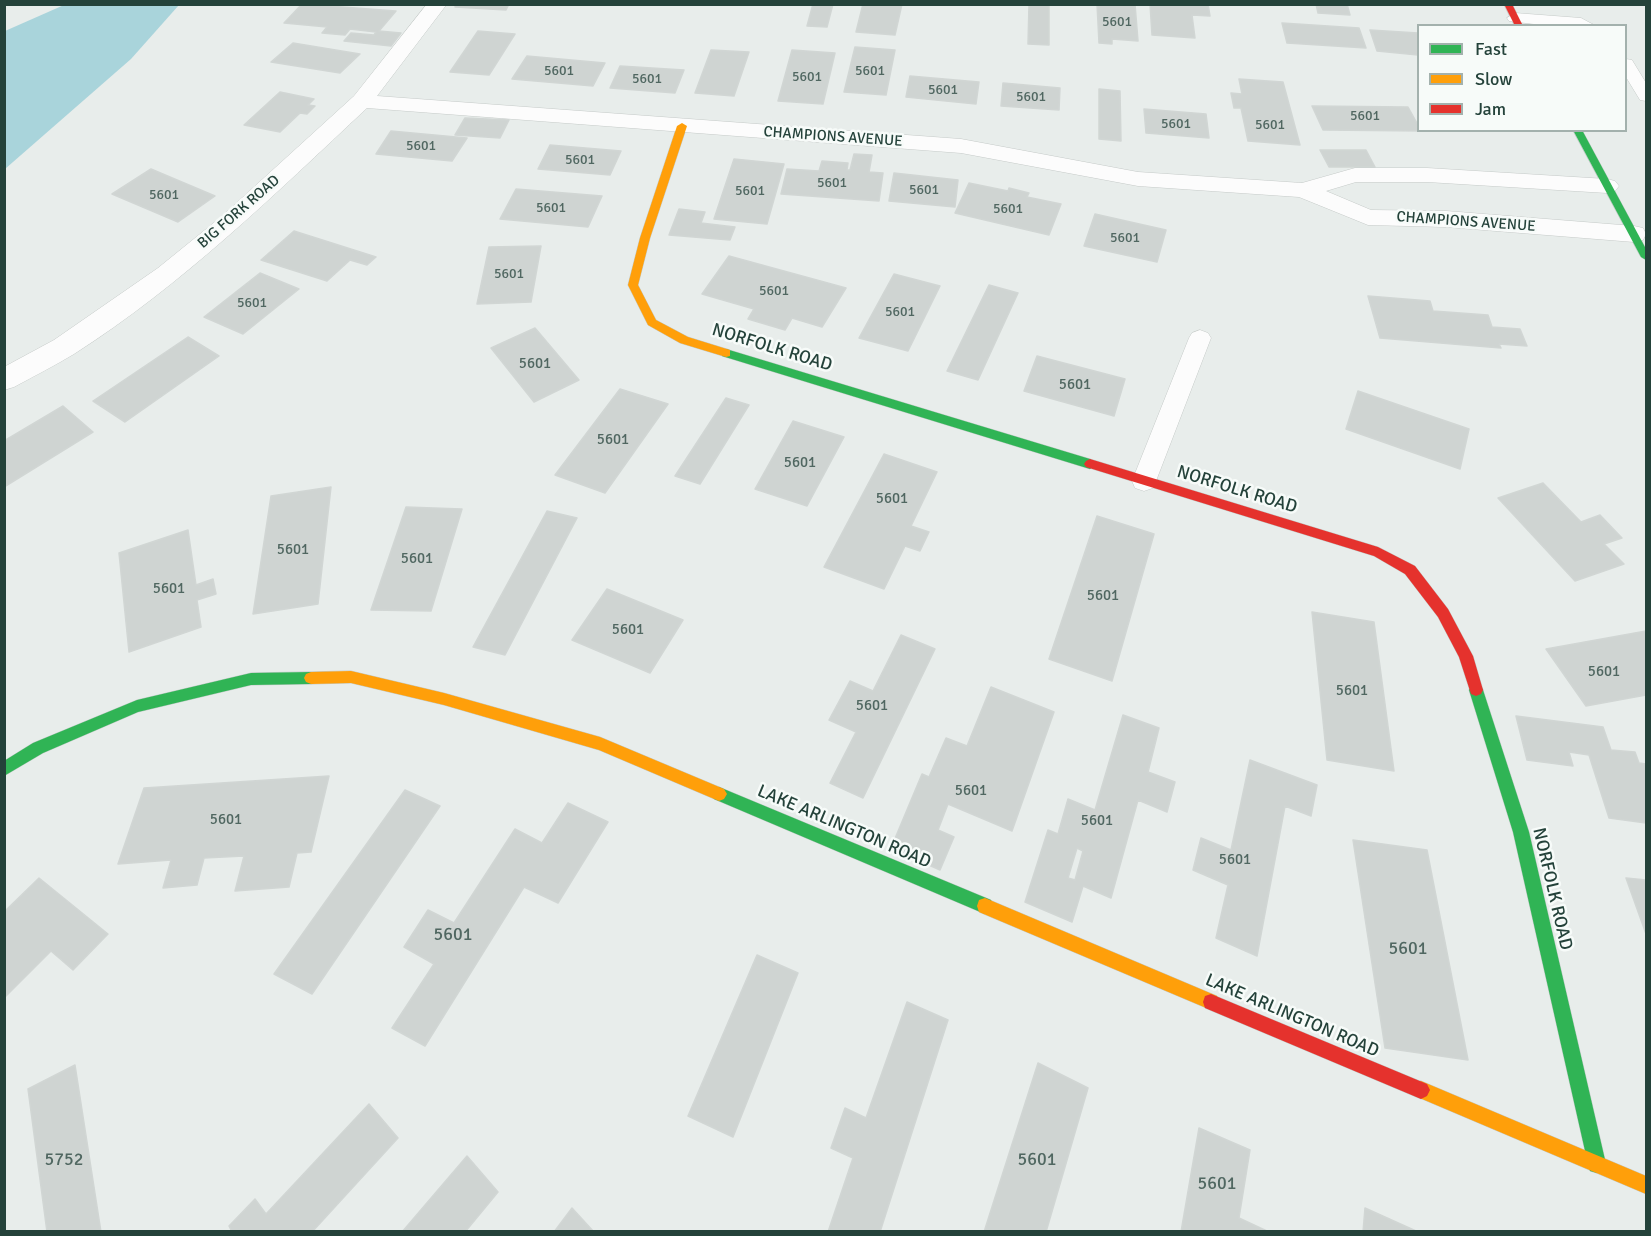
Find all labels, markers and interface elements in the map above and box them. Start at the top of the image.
house number: 5601 [1102,14,1132,30]
legend [1417,24,1627,132]
text: Fast [1475,38,1507,60]
house number: 5601 [544,63,574,79]
house number: 5601 [855,63,885,79]
text: Slow [1475,68,1512,90]
house number: 5601 [792,69,822,85]
house number: 5601 [632,71,662,87]
house number: 5601 [928,82,958,98]
house number: 5601 [1016,89,1046,105]
text: Jam [1475,98,1506,120]
house number: 5601 [1350,108,1380,124]
house number: 5601 [1161,116,1191,132]
house number: 5601 [1255,117,1285,133]
street label: CHAMPIONS AVENUE [763,123,903,151]
house number: 5601 [406,138,436,154]
house number: 5601 [565,152,595,168]
street label: BIG FORK ROAD [194,172,284,252]
house number: 5601 [817,175,847,191]
house number: 5601 [909,182,939,198]
house number: 5601 [735,183,765,199]
house number: 5601 [149,187,179,203]
house number: 5601 [536,200,566,216]
house number: 5601 [993,201,1023,217]
street label: CHAMPIONS AVENUE [1396,208,1536,236]
house number: 5601 [1110,230,1140,246]
house number: 5601 [494,266,524,282]
house number: 5601 [759,283,789,299]
house number: 5601 [237,295,267,311]
house number: 5601 [885,304,915,320]
street label: NORFOLK ROAD [709,319,835,377]
house number: 5601 [519,355,551,373]
house number: 5601 [1059,376,1091,394]
house number: 5601 [597,431,629,449]
house number: 5601 [784,454,816,472]
street label: NORFOLK ROAD [1174,461,1300,519]
house number: 5601 [876,490,908,508]
house number: 5601 [277,541,309,559]
house number: 5601 [401,550,433,568]
house number: 5601 [153,580,185,598]
house number: 5601 [1087,587,1119,605]
house number: 5601 [612,621,644,639]
house number: 5601 [1588,663,1620,681]
house number: 5601 [1336,682,1368,700]
house number: 5601 [856,697,888,715]
street label: LAKE ARLINGTON ROAD [754,781,934,873]
house number: 5601 [955,782,987,800]
house number: 5601 [210,811,242,829]
house number: 5601 [1081,812,1113,830]
street label: NORFOLK ROAD [1527,826,1577,952]
house number: 5601 [1219,851,1251,869]
house number: 5601 [434,924,472,946]
house number: 5601 [1389,938,1427,960]
street label: LAKE ARLINGTON ROAD [1202,970,1382,1062]
house number: 5752 [45,1149,83,1171]
house number: 5601 [1018,1149,1056,1171]
house number: 5601 [1198,1173,1236,1195]

